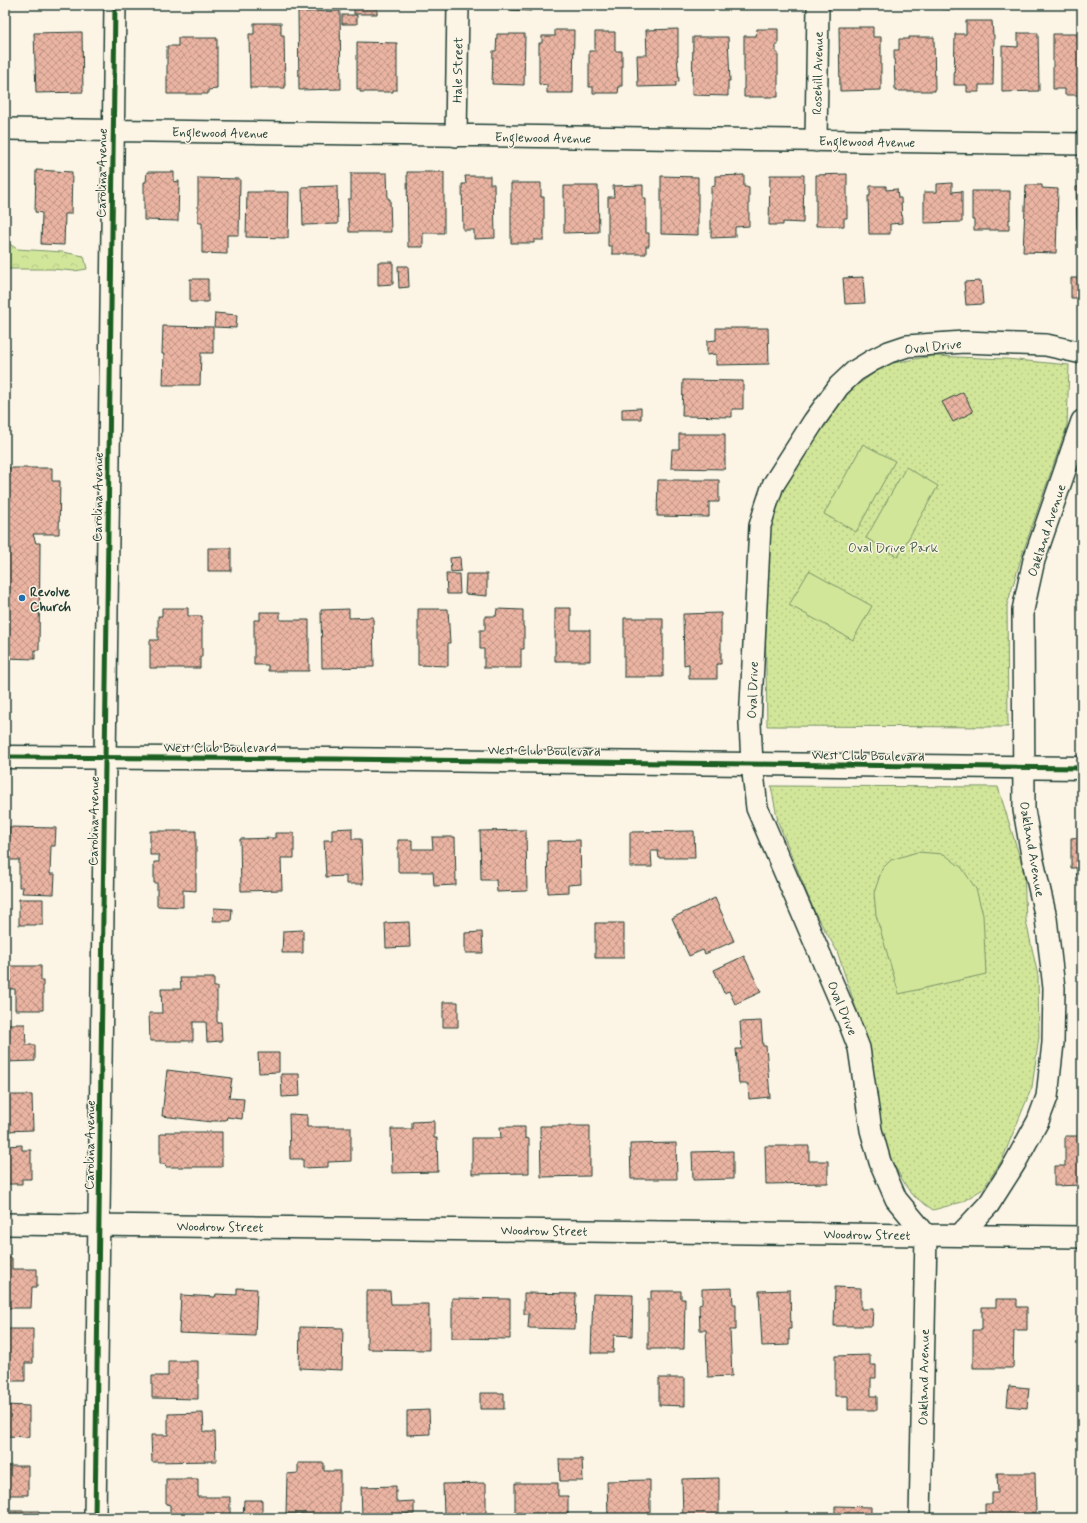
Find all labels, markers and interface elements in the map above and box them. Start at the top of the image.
street label: Rosehill Avenue [809,31,828,115]
street label: Hale Street [449,37,468,103]
street label: Englewood Avenue [172,124,268,145]
street label: Carolina Avenue [93,128,112,218]
street label: Englewood Avenue [495,129,591,150]
street label: Englewood Avenue [819,133,915,154]
street label: Oval Drive [904,336,963,359]
street label: Carolina Avenue [89,452,108,542]
street label: Oakland Avenue [1024,482,1070,579]
park label: Oval Drive Park [848,540,939,557]
place label: Revolve Church [30,584,71,616]
marker: Revolve Church [17,593,27,603]
street label: Oval Drive [744,661,763,719]
street label: West Club Boulevard [163,740,277,757]
street label: West Club Boulevard [487,742,601,761]
street label: West Club Boulevard [811,747,925,766]
street label: Carolina Avenue [85,776,104,866]
street label: Oakland Avenue [1015,800,1048,898]
street label: Oval Drive [823,979,861,1038]
street label: Carolina Avenue [81,1100,100,1190]
street label: Woodrow Street [176,1218,264,1237]
street label: Woodrow Street [500,1222,588,1241]
street label: Woodrow Street [823,1226,911,1245]
street label: Oakland Avenue [915,1329,934,1426]

